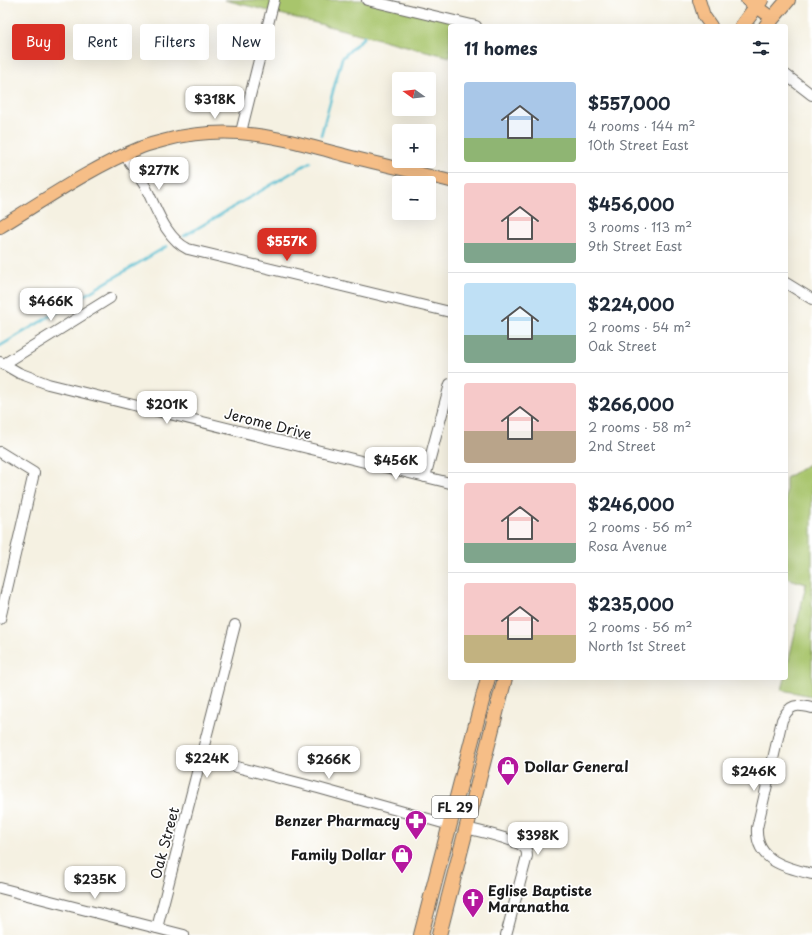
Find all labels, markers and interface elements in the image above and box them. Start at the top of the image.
chip: Buy [12,24,65,60]
chip: Rent [73,24,132,60]
chip: Filters [140,24,209,60]
chip: New [217,24,275,60]
text: 11 homes [464,35,538,61]
icon: filters [750,37,772,59]
north arrow [392,72,436,116]
map controls [392,72,436,220]
pin: $318K [187,86,243,120]
text: $318K [194,89,236,108]
text: $557,000 [588,90,670,116]
icon: home [496,98,544,146]
text: 4 rooms · 144 m² [588,116,696,135]
button: + [392,124,436,168]
text: 10th Street East [588,135,689,154]
pin: $277K [131,157,187,191]
text: $277K [139,160,179,179]
button: − [392,176,436,220]
text: $456,000 [588,191,674,217]
icon: home [496,199,544,247]
text: 3 rooms · 113 m² [588,217,692,236]
pin: $557K [259,228,315,262]
text: $557K [266,231,308,250]
text: 9th Street East [588,236,682,255]
pin: $466K [23,288,79,322]
text: $466K [29,291,73,310]
text: $224,000 [588,291,674,317]
icon: home [496,299,544,347]
text: 2 rooms · 54 m² [588,317,691,336]
text: Oak Street [588,336,656,355]
pin: $201K [139,391,195,425]
text: $266,000 [588,391,674,417]
text: $201K [146,394,188,413]
icon: home [496,399,544,447]
street label: Jerome Drive [222,403,314,444]
text: 2 rooms · 58 m² [588,417,691,436]
text: 2nd Street [588,436,656,455]
pin: $456K [368,447,424,481]
text: $456K [374,450,418,469]
text: $246,000 [588,491,674,517]
icon: home [496,499,544,547]
text: 2 rooms · 56 m² [588,517,692,536]
text: Rosa Avenue [588,536,667,555]
text: $235,000 [588,591,674,617]
icon: home [496,599,544,647]
text: 2 rooms · 56 m² [588,617,692,636]
text: North 1st Street [588,636,686,655]
pin: $224K [179,745,235,779]
pin: $266K [301,746,357,780]
text: $224K [185,748,229,767]
text: $266K [307,749,351,768]
shop icon: Dollar General [495,754,521,787]
place label: Dollar General [524,756,628,777]
pin: $246K [726,758,782,792]
text: $246K [732,761,776,780]
road number: FL 29 [432,796,478,818]
street label: Oak Street [145,804,184,881]
pharmacy icon: Benzer Pharmacy [403,808,429,841]
place label: Benzer Pharmacy [275,810,400,831]
pin: $398K [510,822,566,856]
text: $398K [517,825,559,844]
shop icon: Family Dollar [389,842,415,875]
place label: Family Dollar [291,844,387,865]
pin: $235K [67,866,123,900]
text: $235K [73,869,117,888]
place label: Eglise Baptiste Maranatha [488,880,592,917]
church icon: Eglise Baptiste Maranatha [460,886,486,919]

